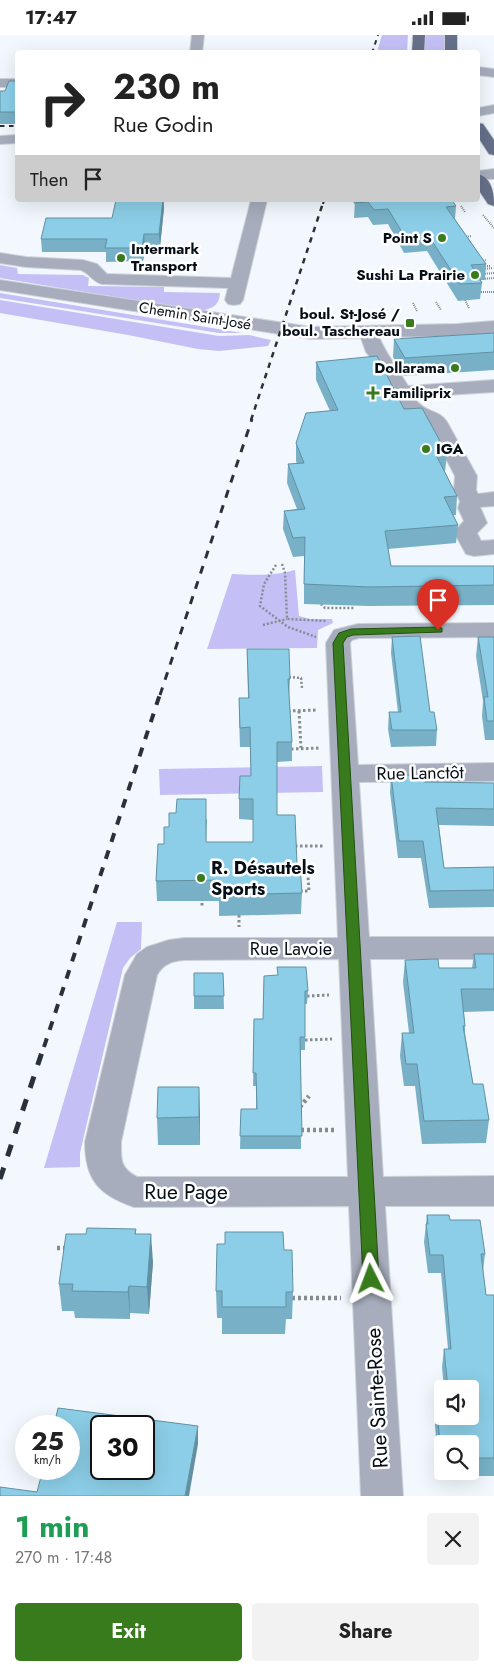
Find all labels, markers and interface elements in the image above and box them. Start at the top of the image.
text: 17:47 [25,4,77,31]
text: 230 m [113,62,220,112]
icon: right [30,70,95,135]
text: Rue Godin [113,108,214,140]
icon: arrive [79,165,107,193]
text: Then [30,166,69,193]
place label: Point S [383,227,432,249]
marker: Point S [436,232,448,244]
place label: Intermark Transport [131,238,200,277]
marker: Intermark Transport [115,252,127,264]
place label: Sushi La Prairie [356,264,465,286]
marker: Sushi La Prairie [469,269,481,281]
street label: Chemin Saint-José [137,296,253,336]
place label: boul. St-José / boul. Taschereau [282,303,400,342]
marker: boul. St-José / boul. Taschereau [404,317,416,329]
place label: Dollarama [374,357,445,379]
marker: Dollarama [449,362,461,374]
place label: Familiprix [383,382,451,404]
marker: Familiprix [367,387,379,399]
place label: IGA [436,438,465,460]
marker: IGA [420,443,432,455]
pin [417,579,459,630]
icon: arrive [424,586,452,614]
street label: Rue Lanctôt [376,759,465,787]
place label: R. Désautels Sports [211,855,315,902]
marker: R. Désautels Sports [195,872,207,884]
street label: Rue Lavoie [250,936,332,962]
street label: Rue Page [144,1177,228,1207]
position arrow [344,1252,396,1304]
street label: Rue Sainte-Rose [358,1327,396,1469]
map controls [434,1380,479,1480]
button: sound [434,1380,479,1425]
speed limit sign: 30 [90,1415,155,1480]
text: 25 [31,1423,64,1459]
button: search [434,1435,479,1480]
text: km/h [34,1451,61,1469]
text: 1 min [15,1505,89,1548]
button: close [427,1513,479,1565]
text: 270 m · 17:48 [15,1546,112,1569]
button: Exit [15,1603,242,1661]
button: Share [252,1603,479,1661]

